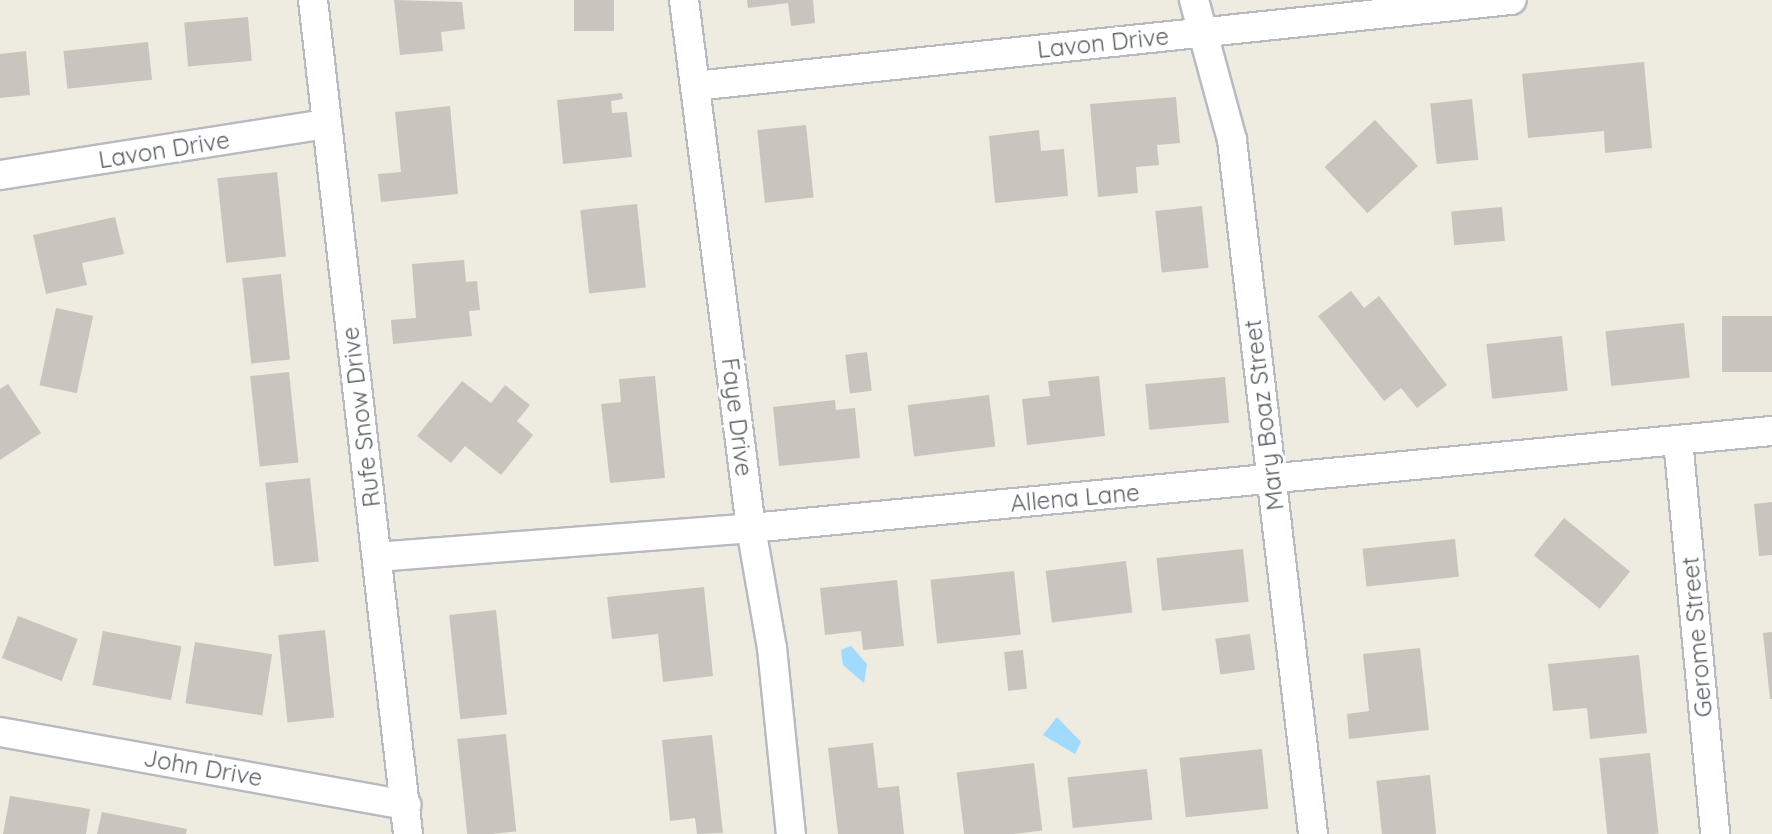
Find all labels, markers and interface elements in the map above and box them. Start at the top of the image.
street label: Lavon Drive [1036,22,1170,64]
street label: Lavon Drive [96,125,232,175]
street label: Mary Boaz Street [1238,318,1290,512]
street label: Rufe Snow Drive [336,325,386,509]
street label: Faye Drive [715,356,759,478]
street label: Allena Lane [1009,478,1141,518]
street label: Gerome Street [1676,556,1718,718]
street label: John Drive [141,743,265,793]

